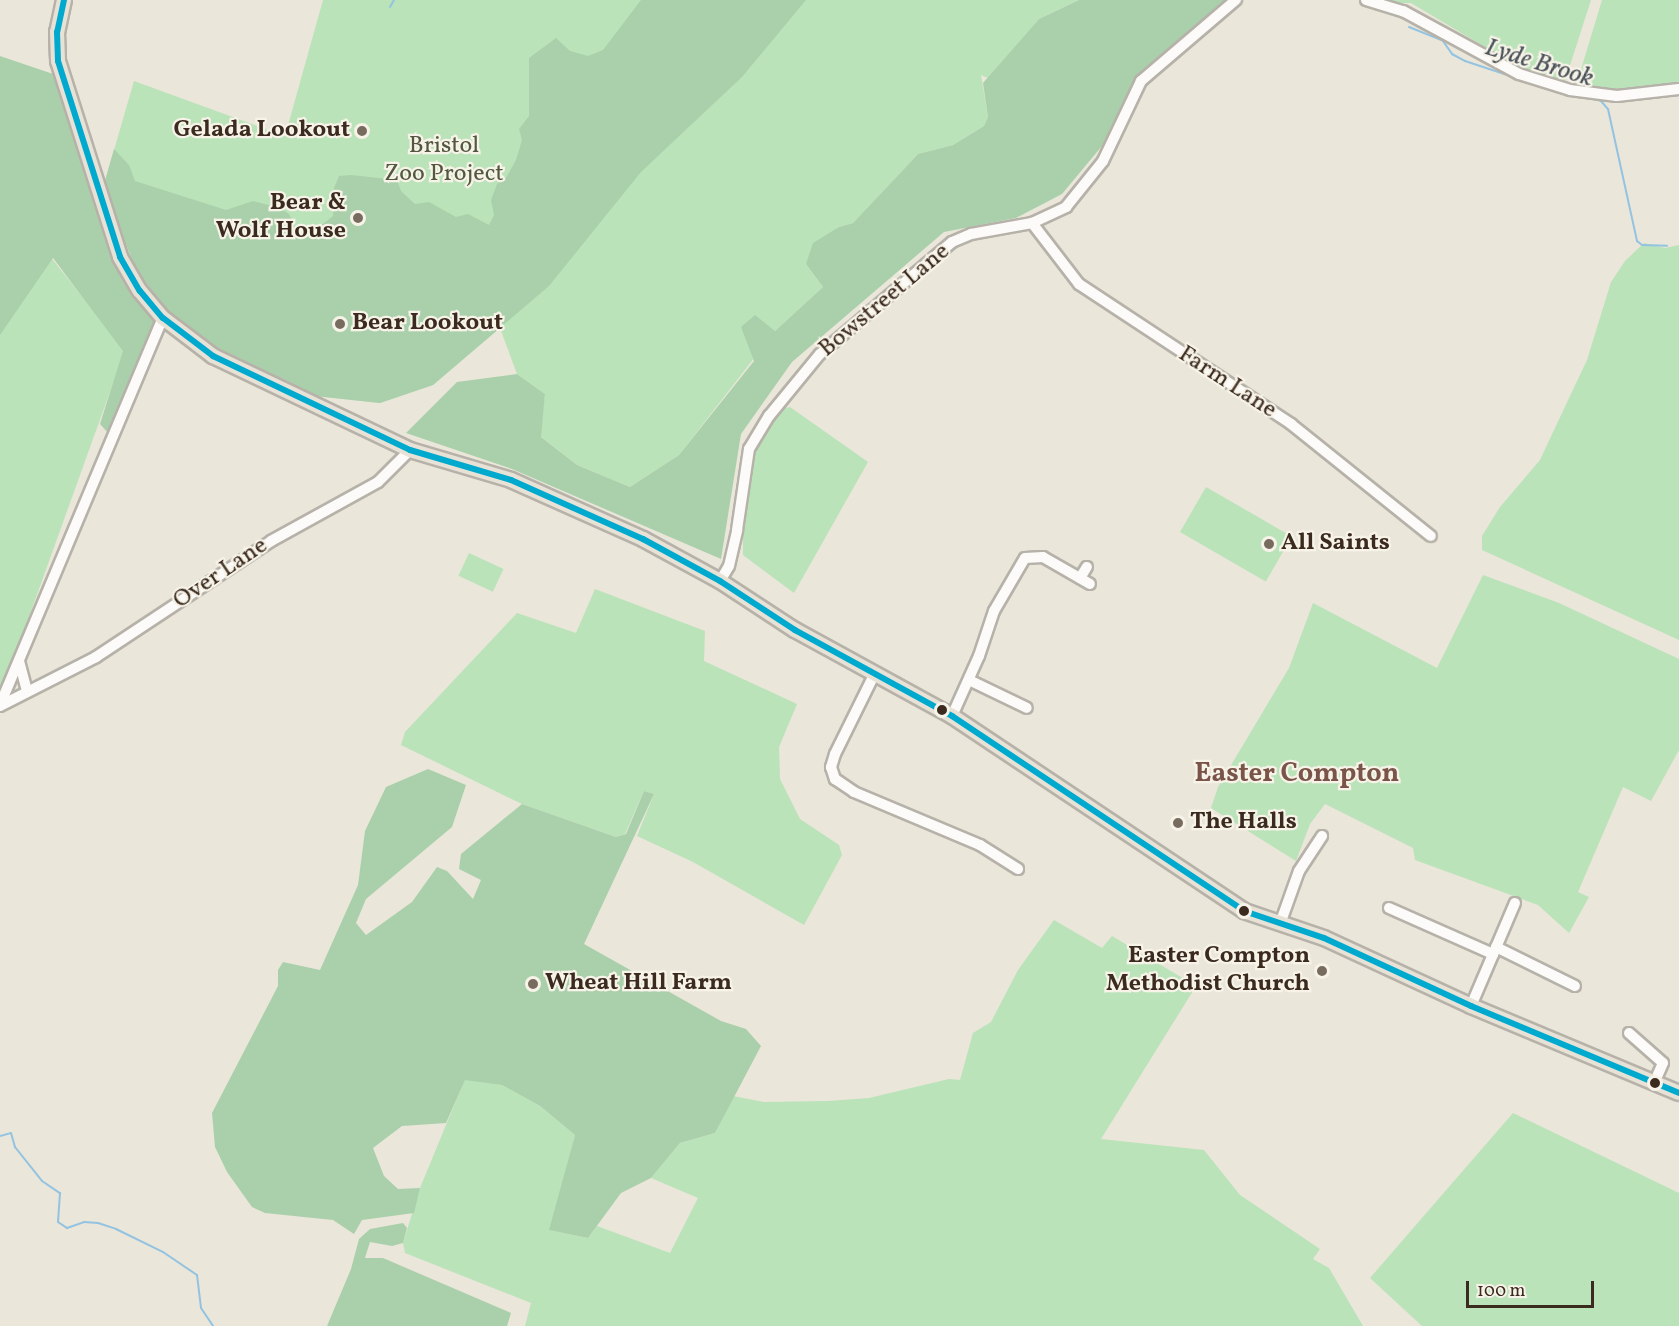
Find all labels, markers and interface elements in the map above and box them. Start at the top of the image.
water label: Lyde Brook [1481,33,1597,95]
place label: Gelada Lookout [173,117,350,145]
marker: Gelada Lookout [355,124,369,138]
park label: Bristol Zoo Project [384,133,504,189]
place label: Bear & Wolf House [218,190,346,246]
marker: Bear & Wolf House [351,211,365,225]
street label: Bowstreet Lane [814,238,956,364]
place label: Bear Lookout [352,310,503,338]
marker: Bear Lookout [333,317,347,331]
street label: Farm Lane [1172,341,1282,425]
place label: All Saints [1281,530,1390,558]
street label: Over Lane [168,532,274,616]
marker: All Saints [1262,537,1276,551]
unlabelled marker [936,704,948,716]
district label: Easter Compton [1195,759,1399,791]
place label: The Halls [1190,809,1297,837]
marker: The Halls [1171,816,1185,830]
unlabelled marker [1238,905,1250,917]
place label: Easter Compton Methodist Church [1106,943,1310,999]
marker: Easter Compton Methodist Church [1315,964,1329,978]
place label: Wheat Hill Farm [545,970,732,998]
marker: Wheat Hill Farm [526,977,540,991]
unlabelled marker [1649,1077,1661,1089]
scale bar [1469,1269,1596,1307]
text: 100 m [1477,1279,1526,1304]

